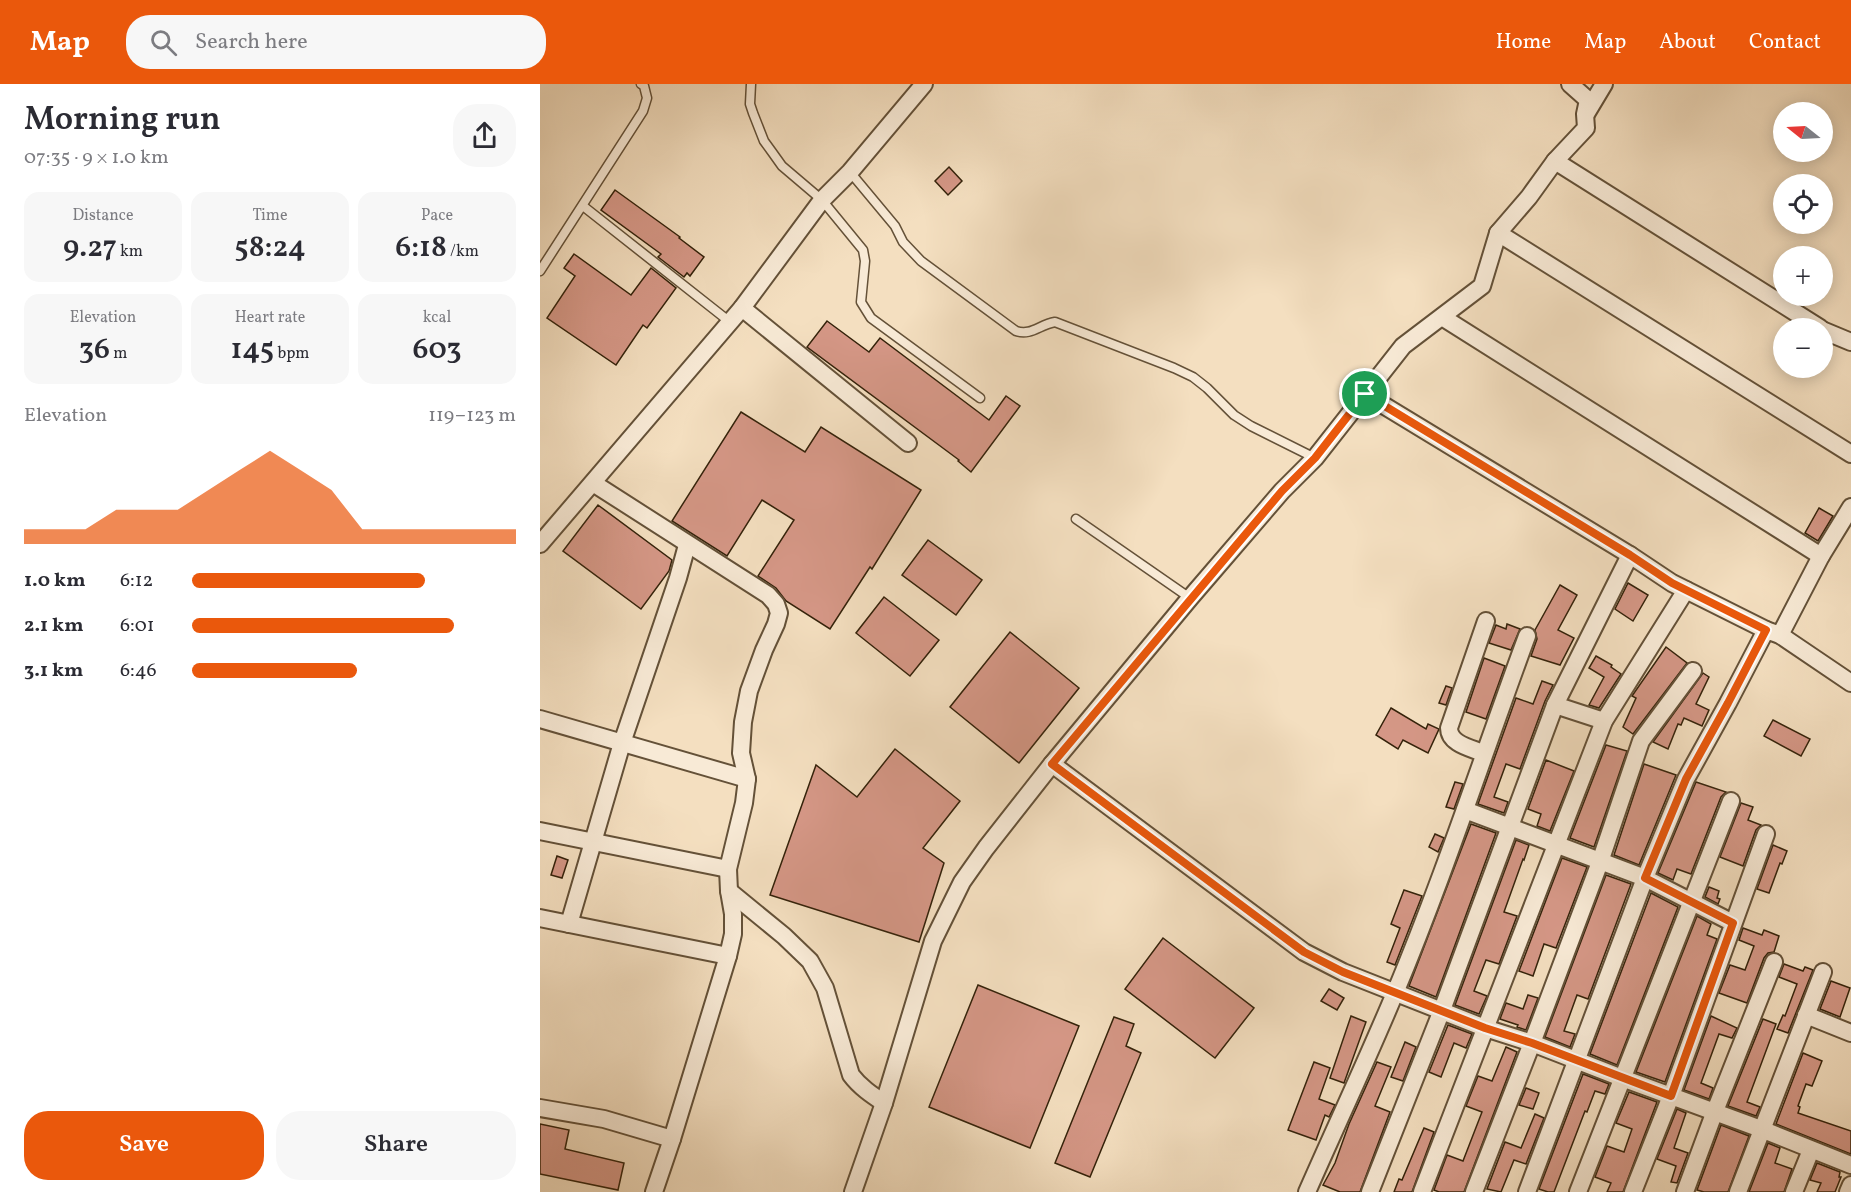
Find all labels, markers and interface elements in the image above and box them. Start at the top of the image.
search box [126,15,546,69]
text: Map [30,23,90,62]
icon: search [147,26,180,59]
text: Search here [195,27,308,58]
text: Home [1496,28,1551,57]
text: Map [1584,28,1626,57]
text: About [1659,28,1716,57]
text: Contact [1749,28,1821,57]
text: Morning run [24,98,221,144]
north arrow [1773,102,1833,162]
map controls [1773,102,1833,378]
button: share [453,104,516,167]
text: 07:35 · 9 × 1.0 km [24,144,169,172]
button: locate [1773,174,1833,234]
text: Distance [72,205,134,227]
text: Time [252,205,288,227]
text: Pace [421,205,453,227]
text: 9.27 [63,227,117,269]
text: 58:24 [234,227,306,269]
text: 6:18 [395,227,447,269]
text: km [117,241,143,263]
text: /km [447,241,479,263]
button: + [1773,246,1833,306]
text: Elevation [70,307,136,329]
text: Heart rate [235,307,305,329]
text: kcal [423,307,451,329]
button: − [1773,318,1833,378]
text: 36 [79,329,110,371]
text: 145 [230,329,274,371]
text: 603 [412,329,462,371]
text: m [110,343,127,365]
text: bpm [274,343,310,365]
pin [1339,368,1390,419]
icon: arrive [1348,377,1381,410]
text: Elevation [24,402,107,430]
text: 119–123 m [428,402,516,430]
text: 1.0 km [24,567,86,595]
text: 6:12 [120,567,153,595]
text: 2.1 km [24,612,84,640]
text: 6:01 [120,612,155,640]
text: 3.1 km [24,657,83,685]
text: 6:46 [120,657,157,685]
button: Save [24,1111,264,1180]
button: Share [276,1111,516,1180]

